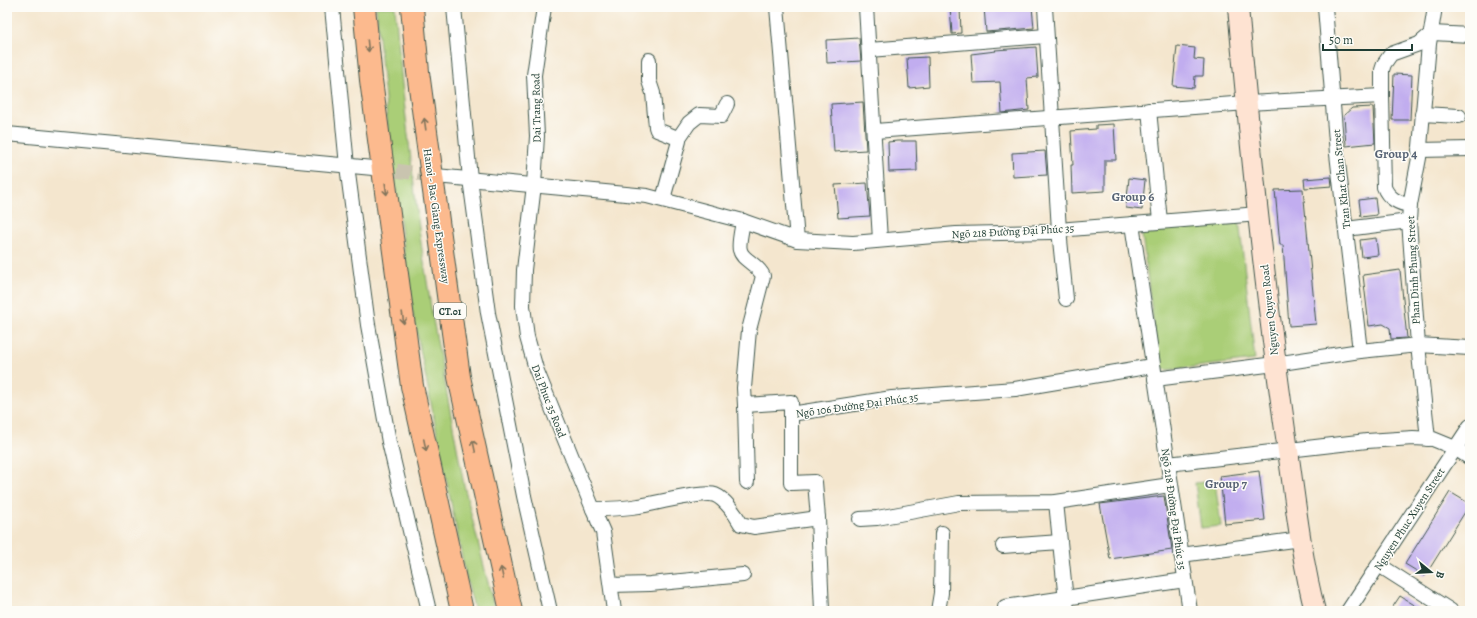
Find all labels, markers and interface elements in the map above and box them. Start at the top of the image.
scale bar [1323,26,1412,52]
text: 50 m [1329,32,1353,48]
one-way arrow [364,39,371,52]
street label: Dai Trang Road [528,73,545,143]
one-way arrow [421,118,429,131]
street label: Tran Khat Chan Street [1329,128,1354,229]
district label: Group 4 [1375,145,1417,162]
street label: Hanoi - Bac Giang Expressway [420,148,453,285]
one-way arrow [382,182,389,195]
district label: Group 6 [1112,188,1154,205]
street label: Phan Dinh Phung Street [1403,215,1424,325]
street label: Ngõ 218 Đường Đại Phúc 35 [951,221,1075,242]
street label: Nguyen Quyen Road [1257,264,1282,356]
road number: CT.01 [434,303,466,319]
one-way arrow [399,311,407,324]
street label: Dai Phuc 35 Road [528,362,569,440]
street label: Ngõ 106 Đường Đại Phúc 35 [795,389,919,422]
one-way arrow [422,439,430,452]
one-way arrow [470,440,478,453]
street label: Ngõ 218 Đường Đại Phúc 35 [1158,447,1190,571]
street label: Nguyen Phuc Xuyen Street [1371,465,1448,574]
district label: Group 7 [1205,475,1247,492]
north arrow [1411,552,1451,592]
one-way arrow [498,567,506,580]
text: B [1432,569,1448,581]

